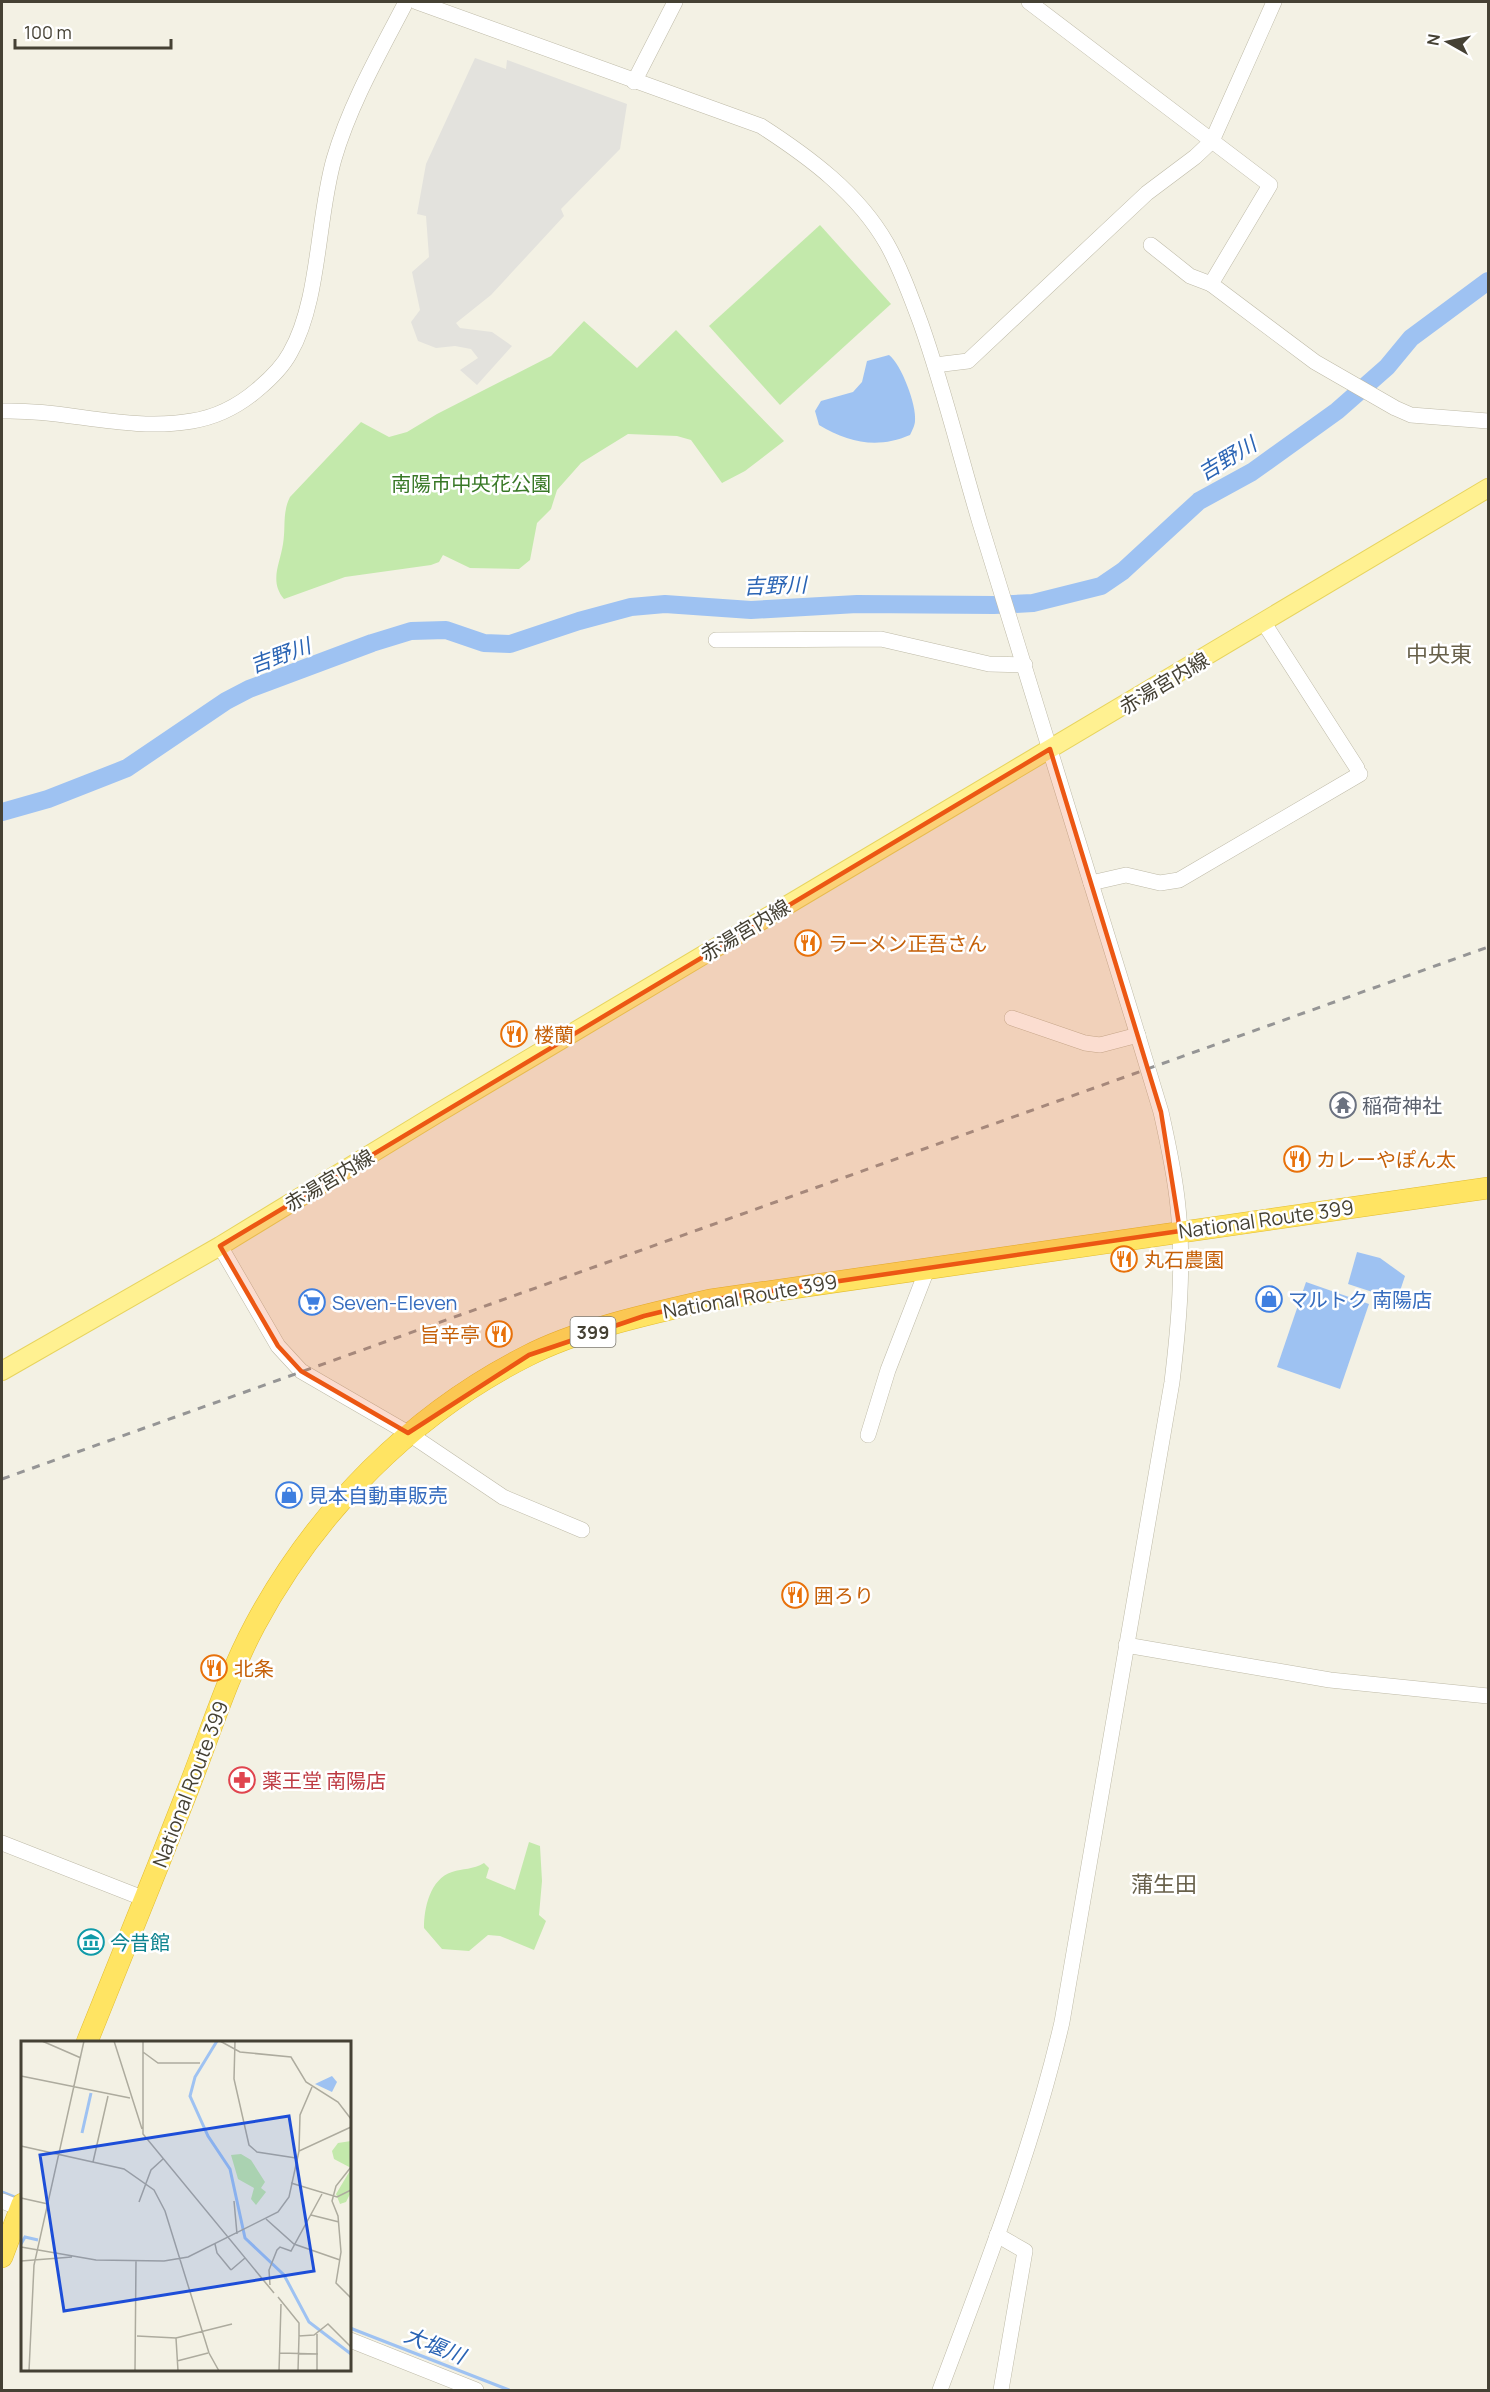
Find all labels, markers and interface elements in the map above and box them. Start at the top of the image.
scale bar [15,12,171,50]
north arrow [1418,12,1478,72]
text: 100 m [24,20,72,44]
text: N [1421,32,1445,47]
water label: 吉野川 [1193,429,1263,486]
park label: 南陽市中央花公園 [391,470,551,497]
water label: 吉野川 [743,570,809,600]
water label: 吉野川 [246,630,316,679]
district label: 中央東 [1406,639,1472,669]
street label: 赤湯宮内線 [1114,646,1214,720]
street label: 赤湯宮内線 [695,893,795,967]
restaurant icon: ラーメン正吾さん [793,928,823,958]
place label: ラーメン正吾さん [828,930,987,957]
restaurant icon: 楼蘭 [499,1019,529,1049]
place label: 楼蘭 [534,1021,574,1048]
temple icon: 稲荷神社 [1328,1090,1358,1120]
place label: 稲荷神社 [1362,1092,1442,1119]
street label: 赤湯宮内線 [279,1143,379,1217]
restaurant icon: カレーやぽん太 [1282,1144,1312,1174]
place label: カレーやぽん太 [1316,1146,1456,1173]
street label: National Route 399 [1177,1193,1355,1245]
restaurant icon: 丸石農園 [1109,1244,1139,1274]
place label: 丸石農園 [1144,1246,1224,1273]
street label: National Route 399 [661,1267,839,1325]
shop icon: マルトク 南陽店 [1254,1284,1284,1314]
place label: マルトク 南陽店 [1288,1286,1432,1313]
supermarket icon: Seven-Eleven [297,1287,327,1317]
place label: Seven-Eleven [332,1289,457,1316]
road number: 399 [570,1317,616,1347]
restaurant icon: 旨辛亭 [484,1319,514,1349]
place label: 旨辛亭 [420,1321,480,1348]
shop icon: 見本自動車販売 [274,1480,304,1510]
place label: 見本自動車販売 [308,1482,448,1509]
restaurant icon: 囲ろり [780,1580,810,1610]
place label: 囲ろり [814,1582,874,1609]
restaurant icon: 北条 [199,1653,229,1683]
place label: 北条 [234,1655,274,1682]
street label: National Route 399 [146,1697,234,1871]
pharmacy icon: 薬王堂 南陽店 [227,1765,257,1795]
place label: 薬王堂 南陽店 [262,1767,386,1794]
district label: 蒲生田 [1131,1869,1197,1899]
museum icon: 今昔館 [76,1927,106,1957]
place label: 今昔館 [110,1929,170,1956]
inset map [21,2041,351,2371]
water label: 大堰川 [401,2320,471,2371]

